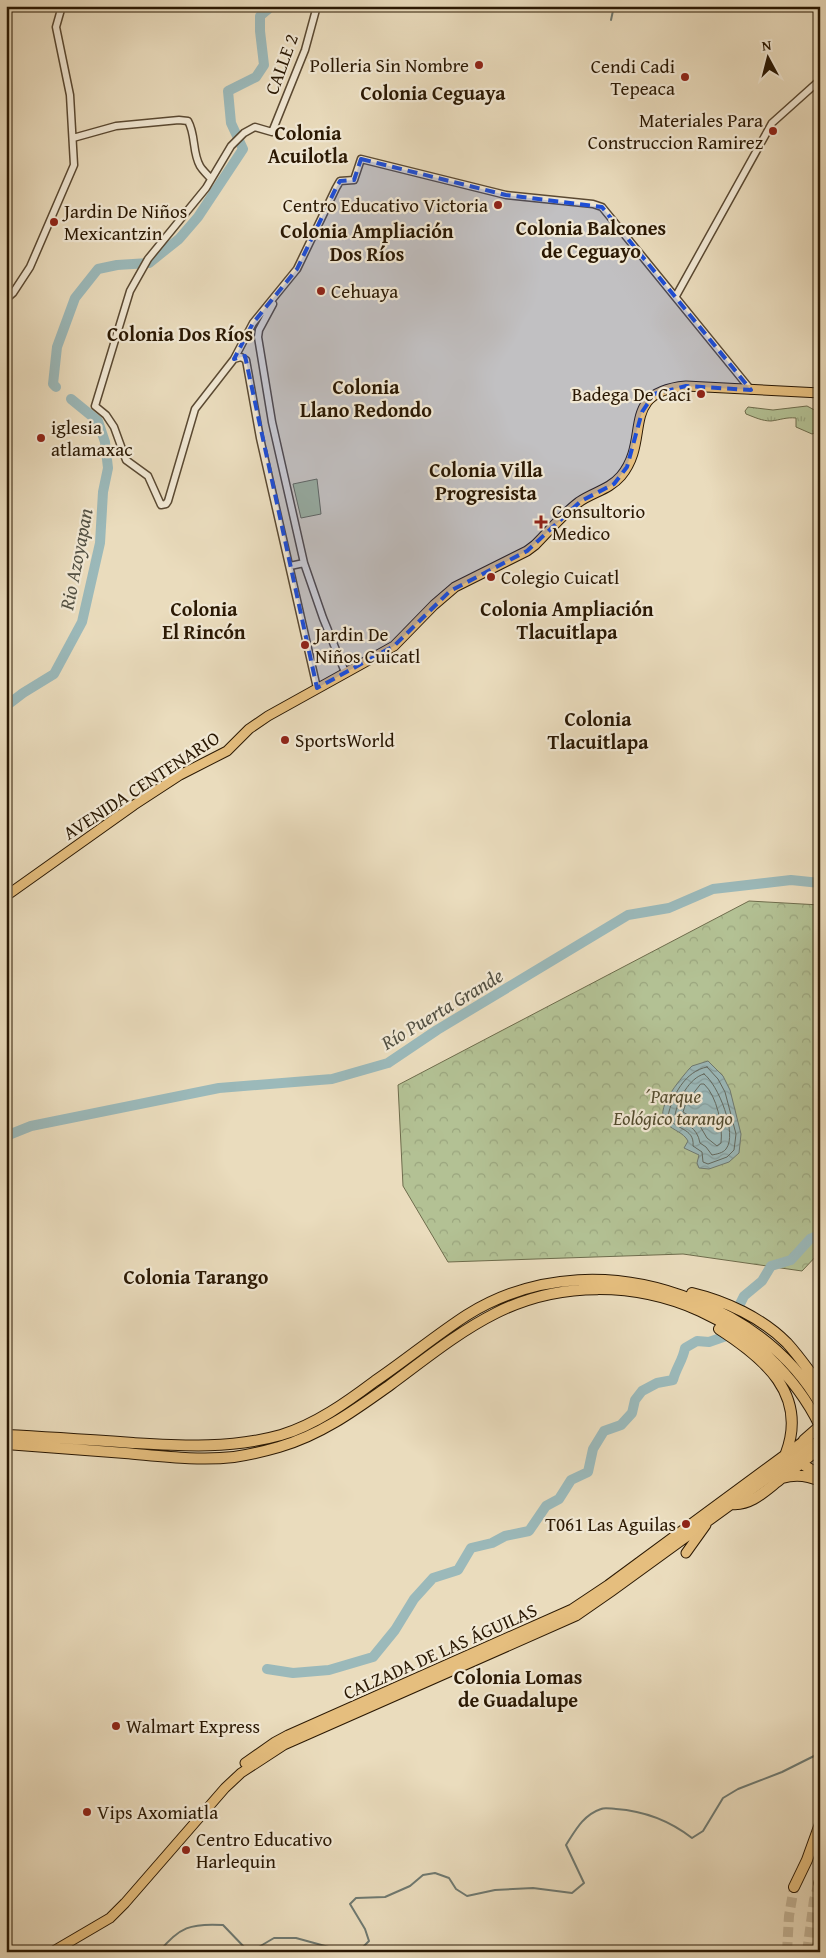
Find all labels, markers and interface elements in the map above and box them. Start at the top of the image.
street label: CALLE 2 [257,30,305,98]
north arrow [744,32,794,82]
text: N [761,35,773,56]
place label: Polleria Sin Nombre [310,51,469,79]
place label: Cendi Cadi Tepeaca [591,52,675,102]
marker: Polleria Sin Nombre [473,59,485,71]
marker: Cendi Cadi Tepeaca [679,71,691,83]
district label: Colonia Ceguaya [360,78,506,107]
place label: Materiales Para Construccion Ramirez [588,106,763,156]
district label: Colonia Acuilotla [268,118,349,170]
marker: Materiales Para Construccion Ramirez [767,125,779,137]
place label: Centro Educativo Victoria [283,191,488,219]
place label: Jardin De Niños Mexicantzin [62,197,187,247]
marker: Centro Educativo Victoria [492,199,504,211]
district label: Colonia Balcones de Ceguayo [516,213,666,265]
marker: Jardin De Niños Mexicantzin [48,216,60,228]
district label: Colonia Ampliación Dos Ríos [280,216,454,268]
place label: Cehuaya [331,277,398,305]
marker: Cehuaya [315,285,327,297]
district label: Colonia Dos Ríos [107,319,253,348]
district label: Colonia Llano Redondo [300,372,432,424]
place label: Badega De Caci [572,380,691,408]
marker: Badega De Caci [695,388,707,400]
place label: iglesia atlamaxac [51,413,133,463]
marker: iglesia atlamaxac [35,432,47,444]
district label: Colonia Villa Progresista [429,455,544,507]
place label: Consultorio Medico [552,497,645,547]
water label: Rio Azoyapan [51,506,100,613]
marker: Consultorio Medico [534,515,548,529]
place label: Colegio Cuicatl [501,563,619,591]
marker: Colegio Cuicatl [485,571,497,583]
district label: Colonia El Rincón [162,594,246,646]
district label: Colonia Ampliación Tlacuitlapa [480,594,654,646]
place label: Jardin De Niños Cuicatl [313,620,420,670]
marker: Jardin De Niños Cuicatl [299,639,311,651]
district label: Colonia Tlacuitlapa [548,704,649,756]
street label: AVENIDA CENTENARIO [57,724,225,846]
place label: SportsWorld [295,726,396,754]
marker: SportsWorld [279,734,291,746]
water label: Río Puerta Grande [374,961,508,1057]
park label: ´Parque Eológico tarango [612,1082,733,1132]
district label: Colonia Tarango [124,1262,269,1291]
place label: T061 Las Aguilas [545,1510,676,1538]
marker: T061 Las Aguilas [680,1518,692,1530]
street label: CALZADA DE LAS ÁGUILAS [339,1596,541,1706]
district label: Colonia Lomas de Guadalupe [454,1662,582,1714]
place label: Walmart Express [126,1712,260,1740]
marker: Walmart Express [110,1720,122,1732]
place label: Vips Axomiatla [97,1798,218,1826]
marker: Vips Axomiatla [81,1806,93,1818]
place label: Centro Educativo Harlequin [196,1825,332,1875]
marker: Centro Educativo Harlequin [180,1844,192,1856]

